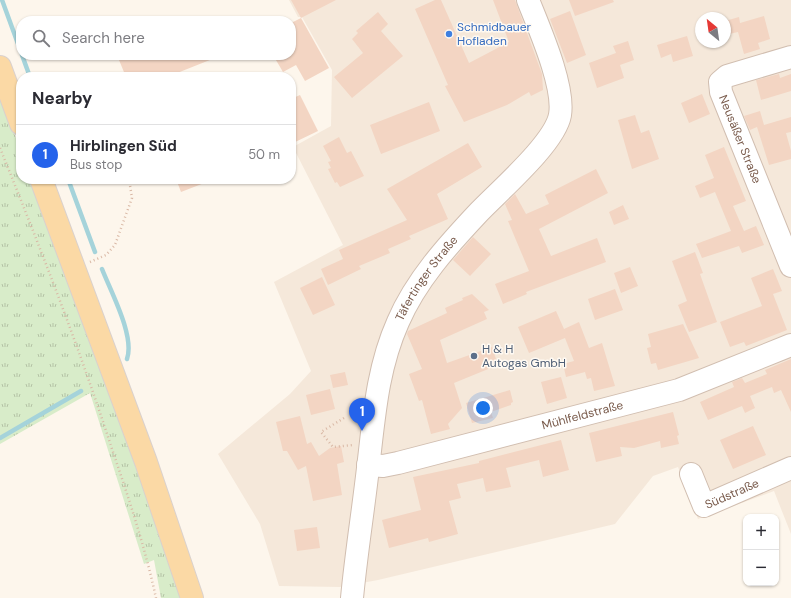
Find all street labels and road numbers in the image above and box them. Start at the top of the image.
street label: Neusäßer Straße [715,93,765,186]
street label: Täfertinger Straße [392,232,462,323]
street label: Mühlfeldstraße [540,397,625,433]
street label: Südstraße [702,475,762,513]

